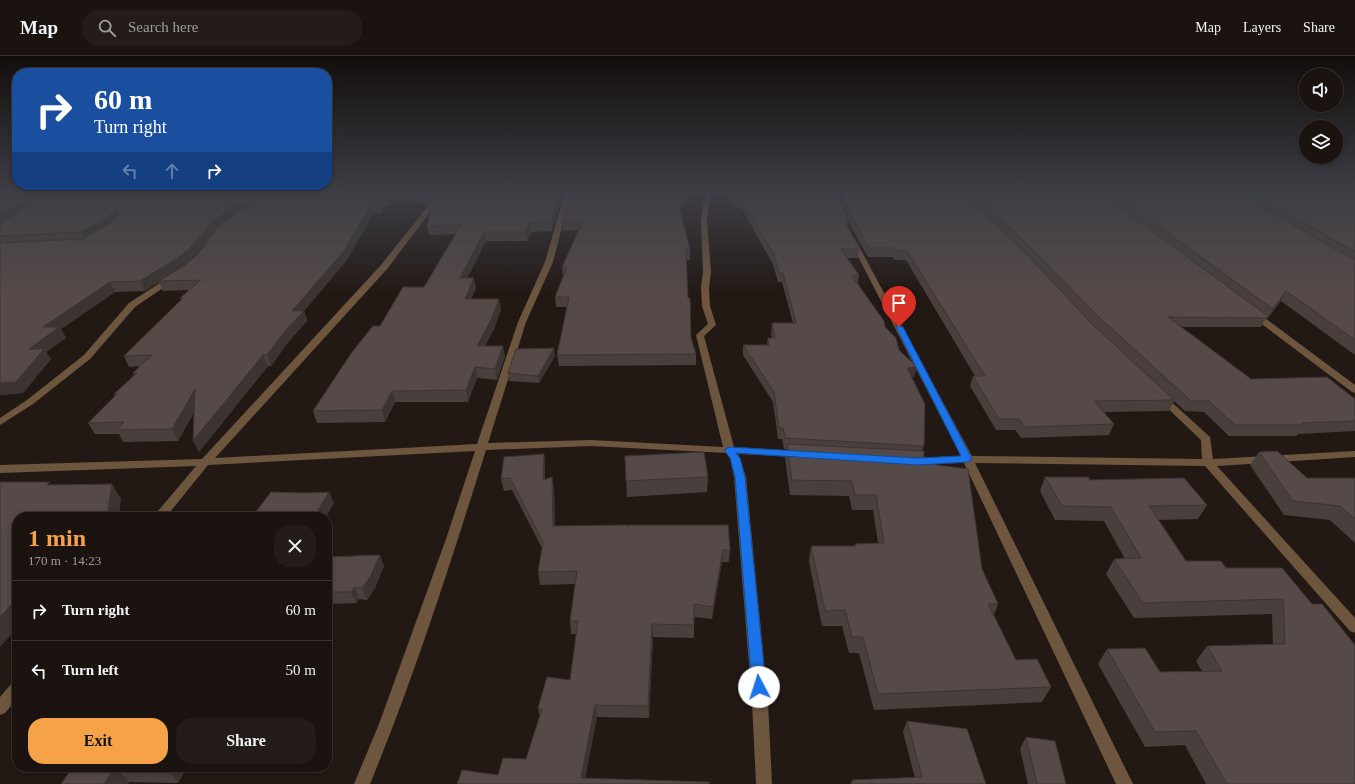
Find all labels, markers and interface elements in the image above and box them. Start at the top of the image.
search box [82,10,362,46]
text: Map [20,17,58,38]
icon: search [96,17,118,39]
text: Search here [128,19,198,35]
text: Map [1195,20,1221,35]
text: Layers [1243,20,1281,35]
text: Share [1303,20,1335,35]
map controls [1299,68,1343,164]
button: sound [1299,68,1343,112]
icon: right [28,84,80,136]
text: 60 m [94,84,152,115]
text: Turn right [94,117,167,137]
button: layers [1299,120,1343,164]
icon: left [119,160,141,182]
icon: ahead [161,160,183,182]
icon: right [203,160,225,182]
pin [882,286,916,327]
icon: arrive [888,292,910,314]
text: 1 min [28,525,86,551]
button: close [274,525,316,567]
text: 170 m · 14:23 [28,553,101,568]
icon: right [28,600,50,622]
text: Turn right [62,602,129,618]
text: 60 m [286,602,316,618]
icon: left [28,660,50,682]
text: Turn left [62,662,119,678]
text: 50 m [286,662,316,678]
position arrow [738,666,780,708]
button: Exit [28,718,168,764]
button: Share [176,718,316,764]

